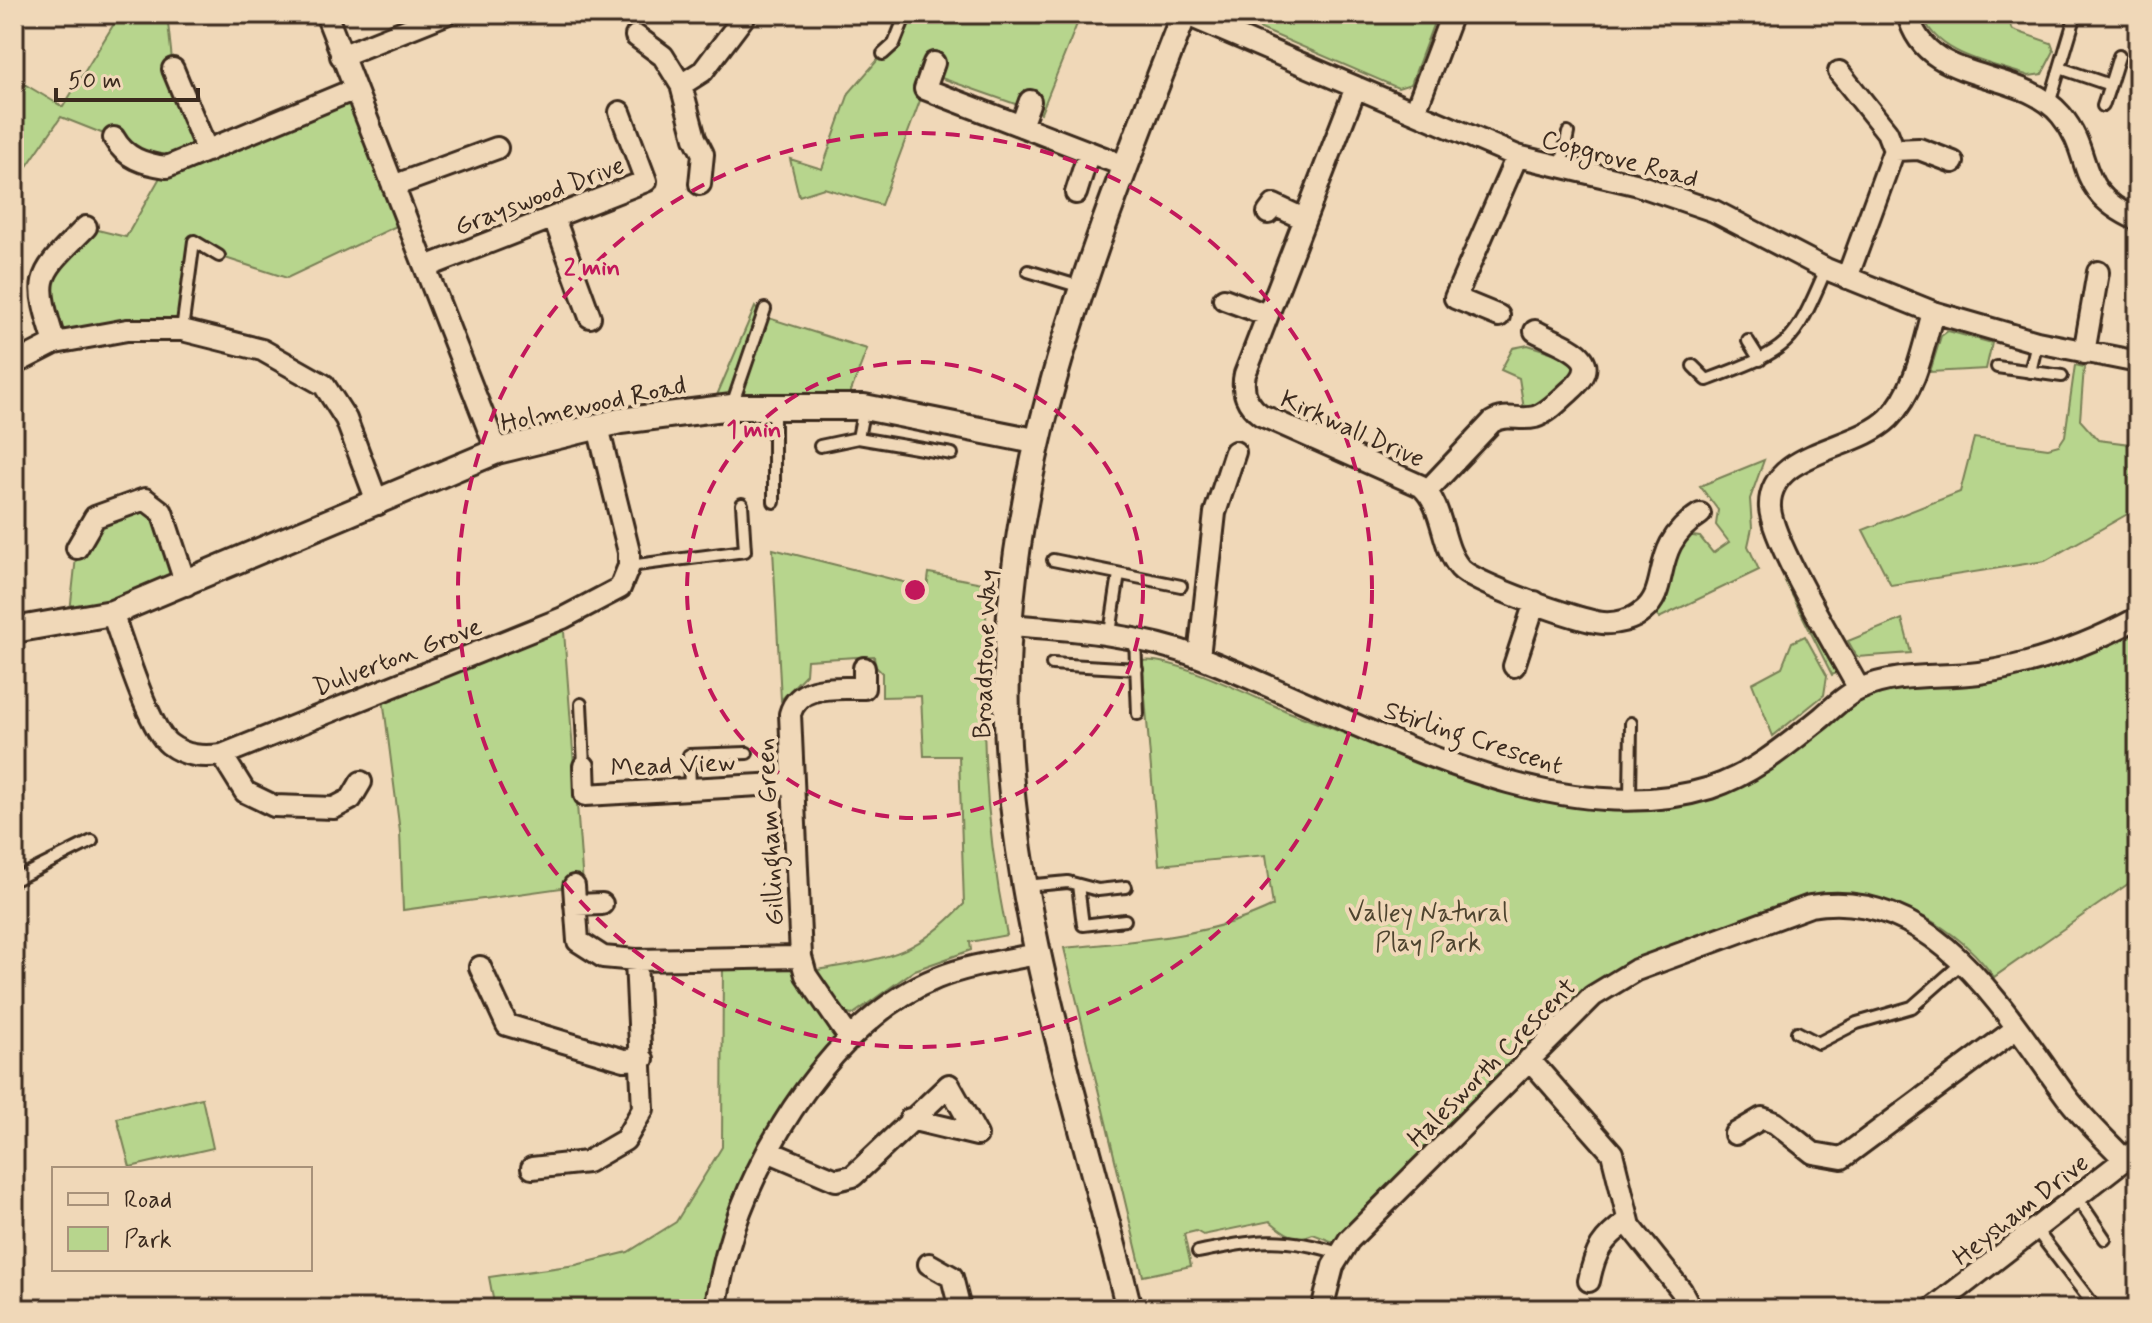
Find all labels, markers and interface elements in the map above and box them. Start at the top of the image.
scale bar [56,52,198,102]
text: 50 m [68,66,122,97]
street label: Copgrove Road [1537,123,1702,199]
street label: Grayswood Drive [450,149,630,245]
text: 2 min [564,253,620,284]
street label: Holmewood Road [498,369,689,441]
street label: Kirkwall Drive [1275,383,1430,477]
text: 1 min [726,415,782,446]
street label: Broadstone Way [966,569,1006,739]
centre of rings [901,576,929,604]
street label: Dulverton Grove [309,610,487,706]
street label: Stirling Crescent [1379,694,1567,787]
street label: Gillingham Green [749,737,796,927]
street label: Mead View [610,746,736,786]
park label: Valley Natural Play Park [1348,897,1508,961]
street label: Halesworth Crescent [1400,971,1585,1156]
street label: Heysham Drive [1946,1147,2096,1274]
legend [52,1167,312,1271]
text: Road [124,1185,172,1216]
text: Park [124,1225,172,1256]

